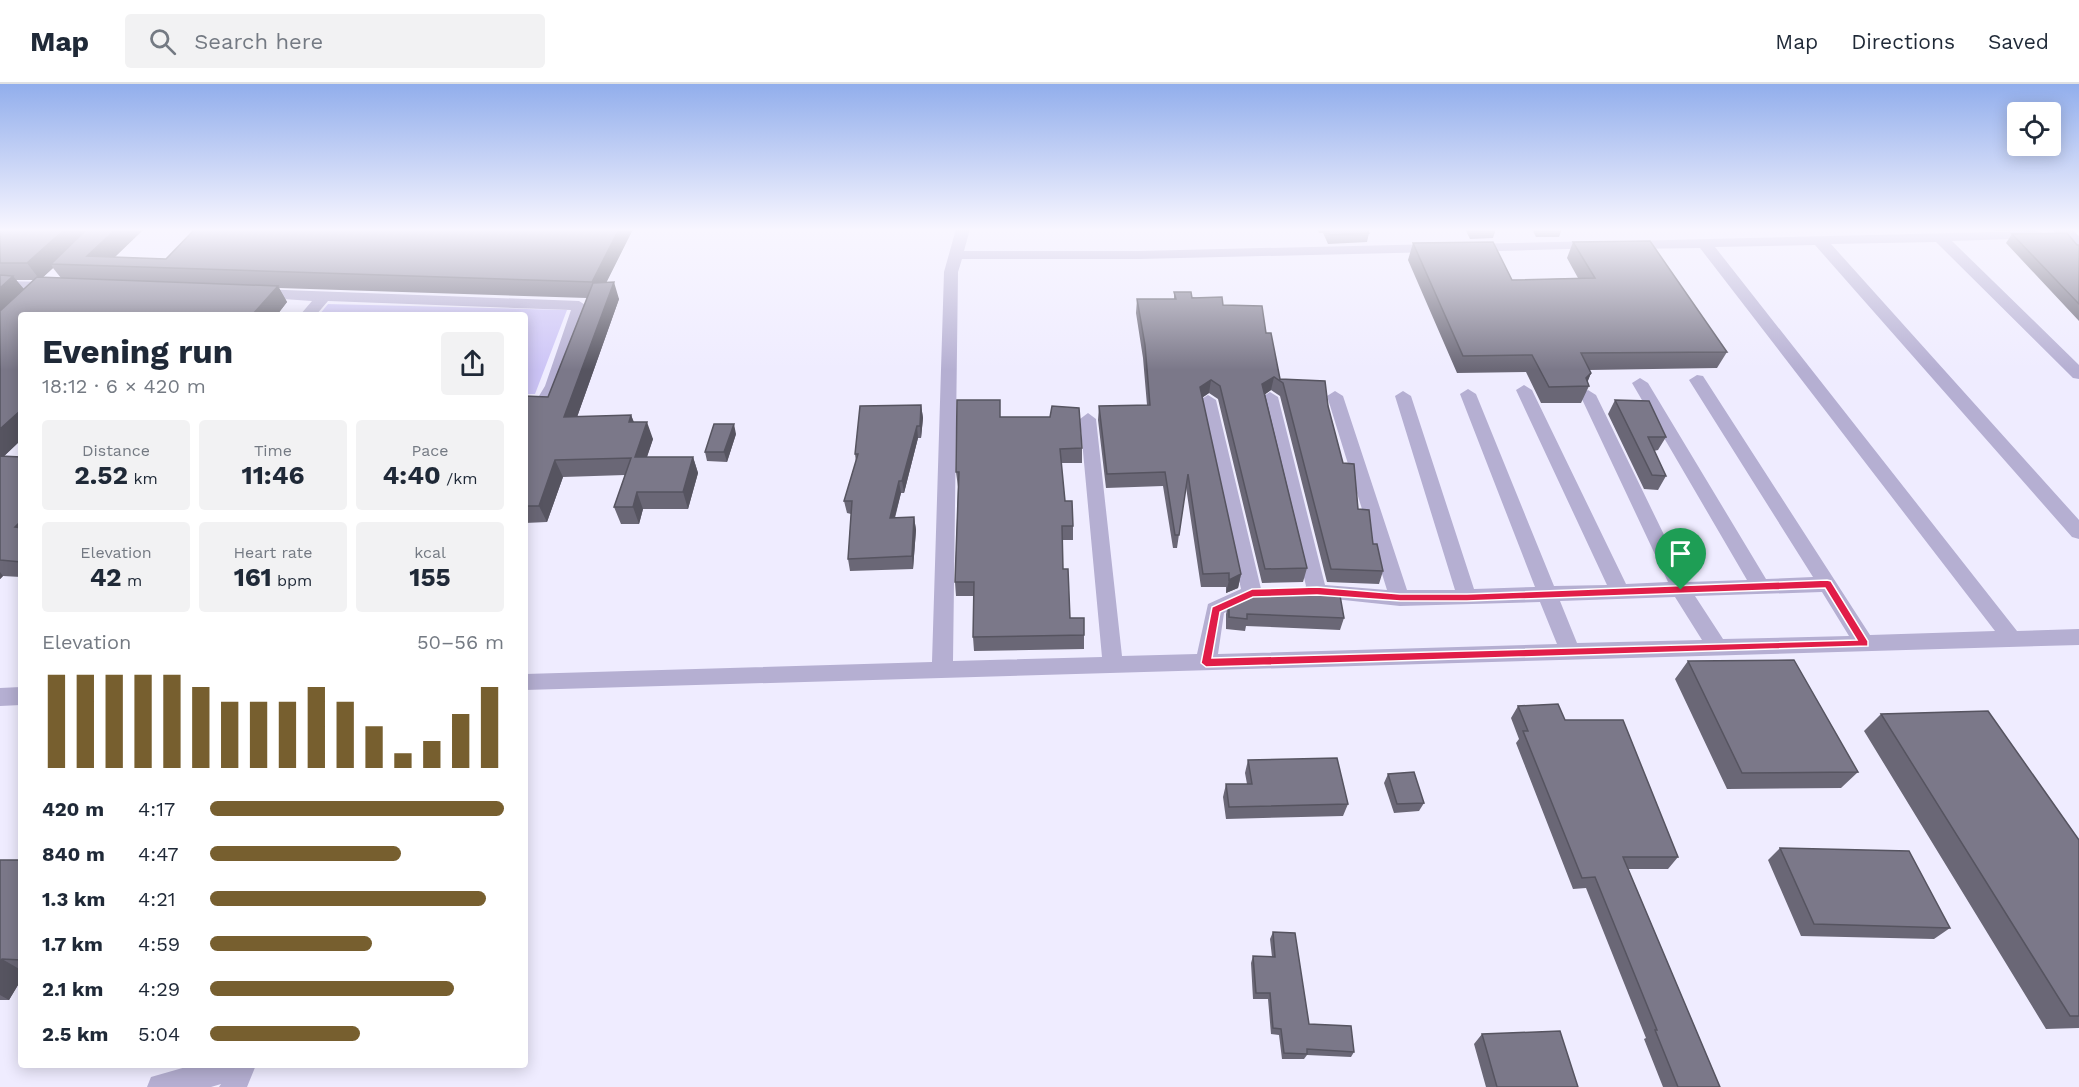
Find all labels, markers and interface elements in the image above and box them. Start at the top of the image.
search box [125,14,545,68]
text: Map [30,25,89,58]
icon: search [146,25,179,58]
text: Search here [194,29,323,54]
text: Map [1775,29,1818,54]
text: Directions [1851,29,1955,54]
text: Saved [1988,29,2049,54]
map controls [2007,102,2061,156]
button: locate [2007,102,2061,156]
text: Evening run [42,332,233,371]
button: share [441,332,504,395]
text: 18:12 · 6 × 420 m [42,374,206,398]
text: Distance [82,441,150,460]
text: Time [254,441,292,460]
text: Pace [411,441,449,460]
text: 2.52 [74,460,128,490]
text: 11:46 [241,460,305,490]
text: 4:40 [383,460,441,490]
text: km [128,469,158,488]
text: /km [441,469,477,488]
pin [1655,528,1706,590]
icon: arrive [1664,537,1697,570]
text: Elevation [80,543,152,562]
text: Heart rate [233,543,313,562]
text: kcal [414,543,446,562]
text: 42 [90,562,122,592]
text: 161 [234,562,272,592]
text: 155 [409,562,451,592]
text: m [122,571,142,590]
text: bpm [272,571,312,590]
text: Elevation [42,630,131,654]
text: 50–56 m [417,630,504,654]
text: 420 m [42,797,104,821]
text: 4:17 [138,797,175,821]
text: 840 m [42,842,105,866]
text: 4:47 [138,842,179,866]
text: 1.3 km [42,887,105,911]
text: 4:21 [138,887,176,911]
text: 1.7 km [42,932,103,956]
text: 4:59 [138,932,180,956]
text: 2.1 km [42,977,103,1001]
text: 4:29 [138,977,180,1001]
text: 2.5 km [42,1022,108,1046]
text: 5:04 [138,1022,180,1046]

